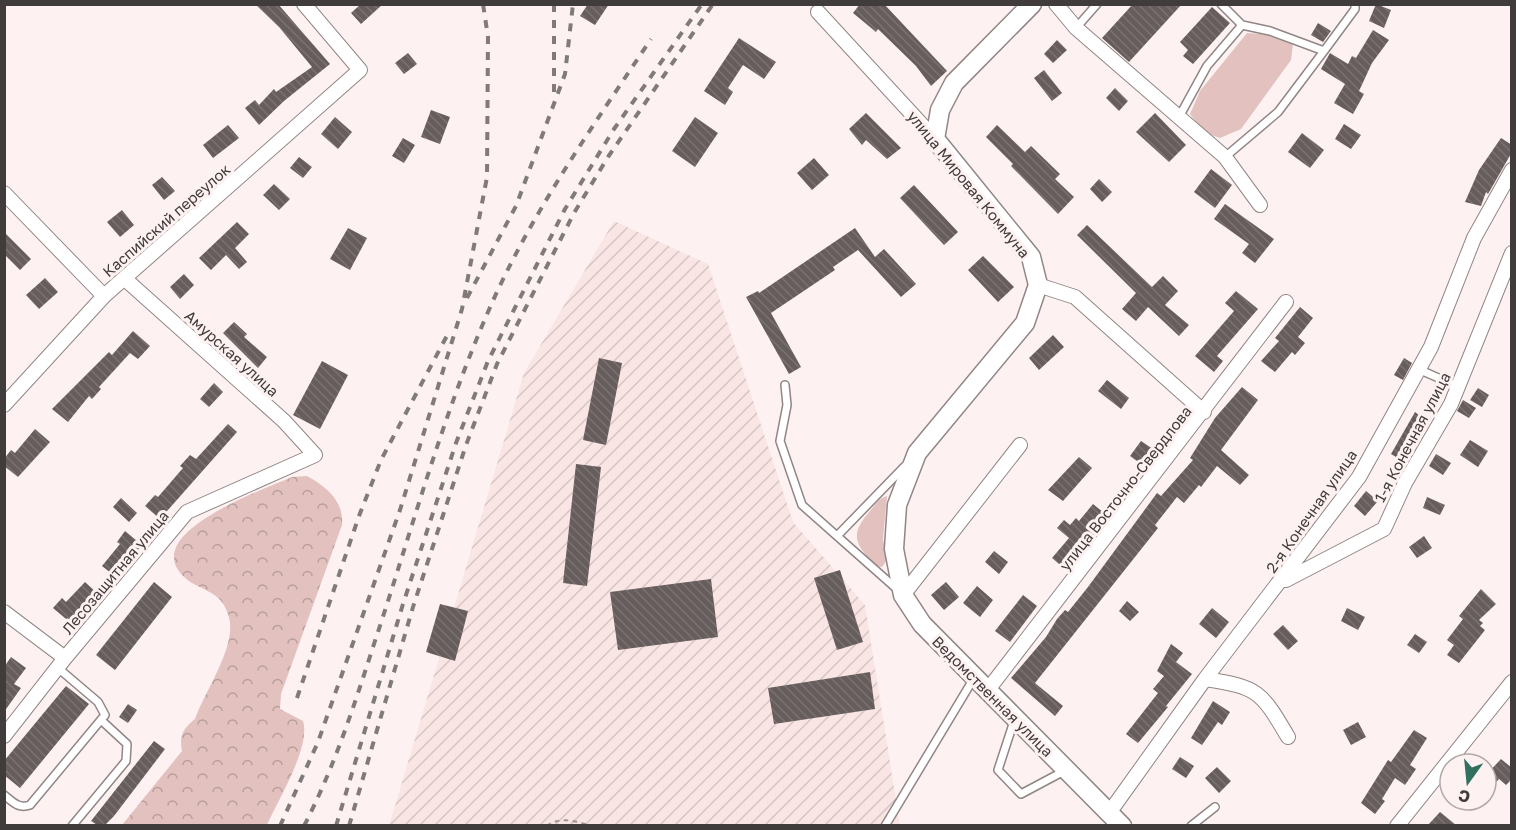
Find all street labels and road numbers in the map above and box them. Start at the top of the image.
street label: улица Мировая Коммуна [904,107,1034,261]
street label: Каспийский переулок [99,160,234,280]
street label: Амурская улица [181,306,283,400]
street label: 1-я Конечная улица [1370,369,1454,505]
street label: улица Восточно-Свердлова [1055,402,1195,574]
street label: 2-я Конечная улица [1262,446,1360,576]
street label: Лесозащитная улица [58,506,172,638]
street label: Ведомственная улица [929,632,1057,760]

